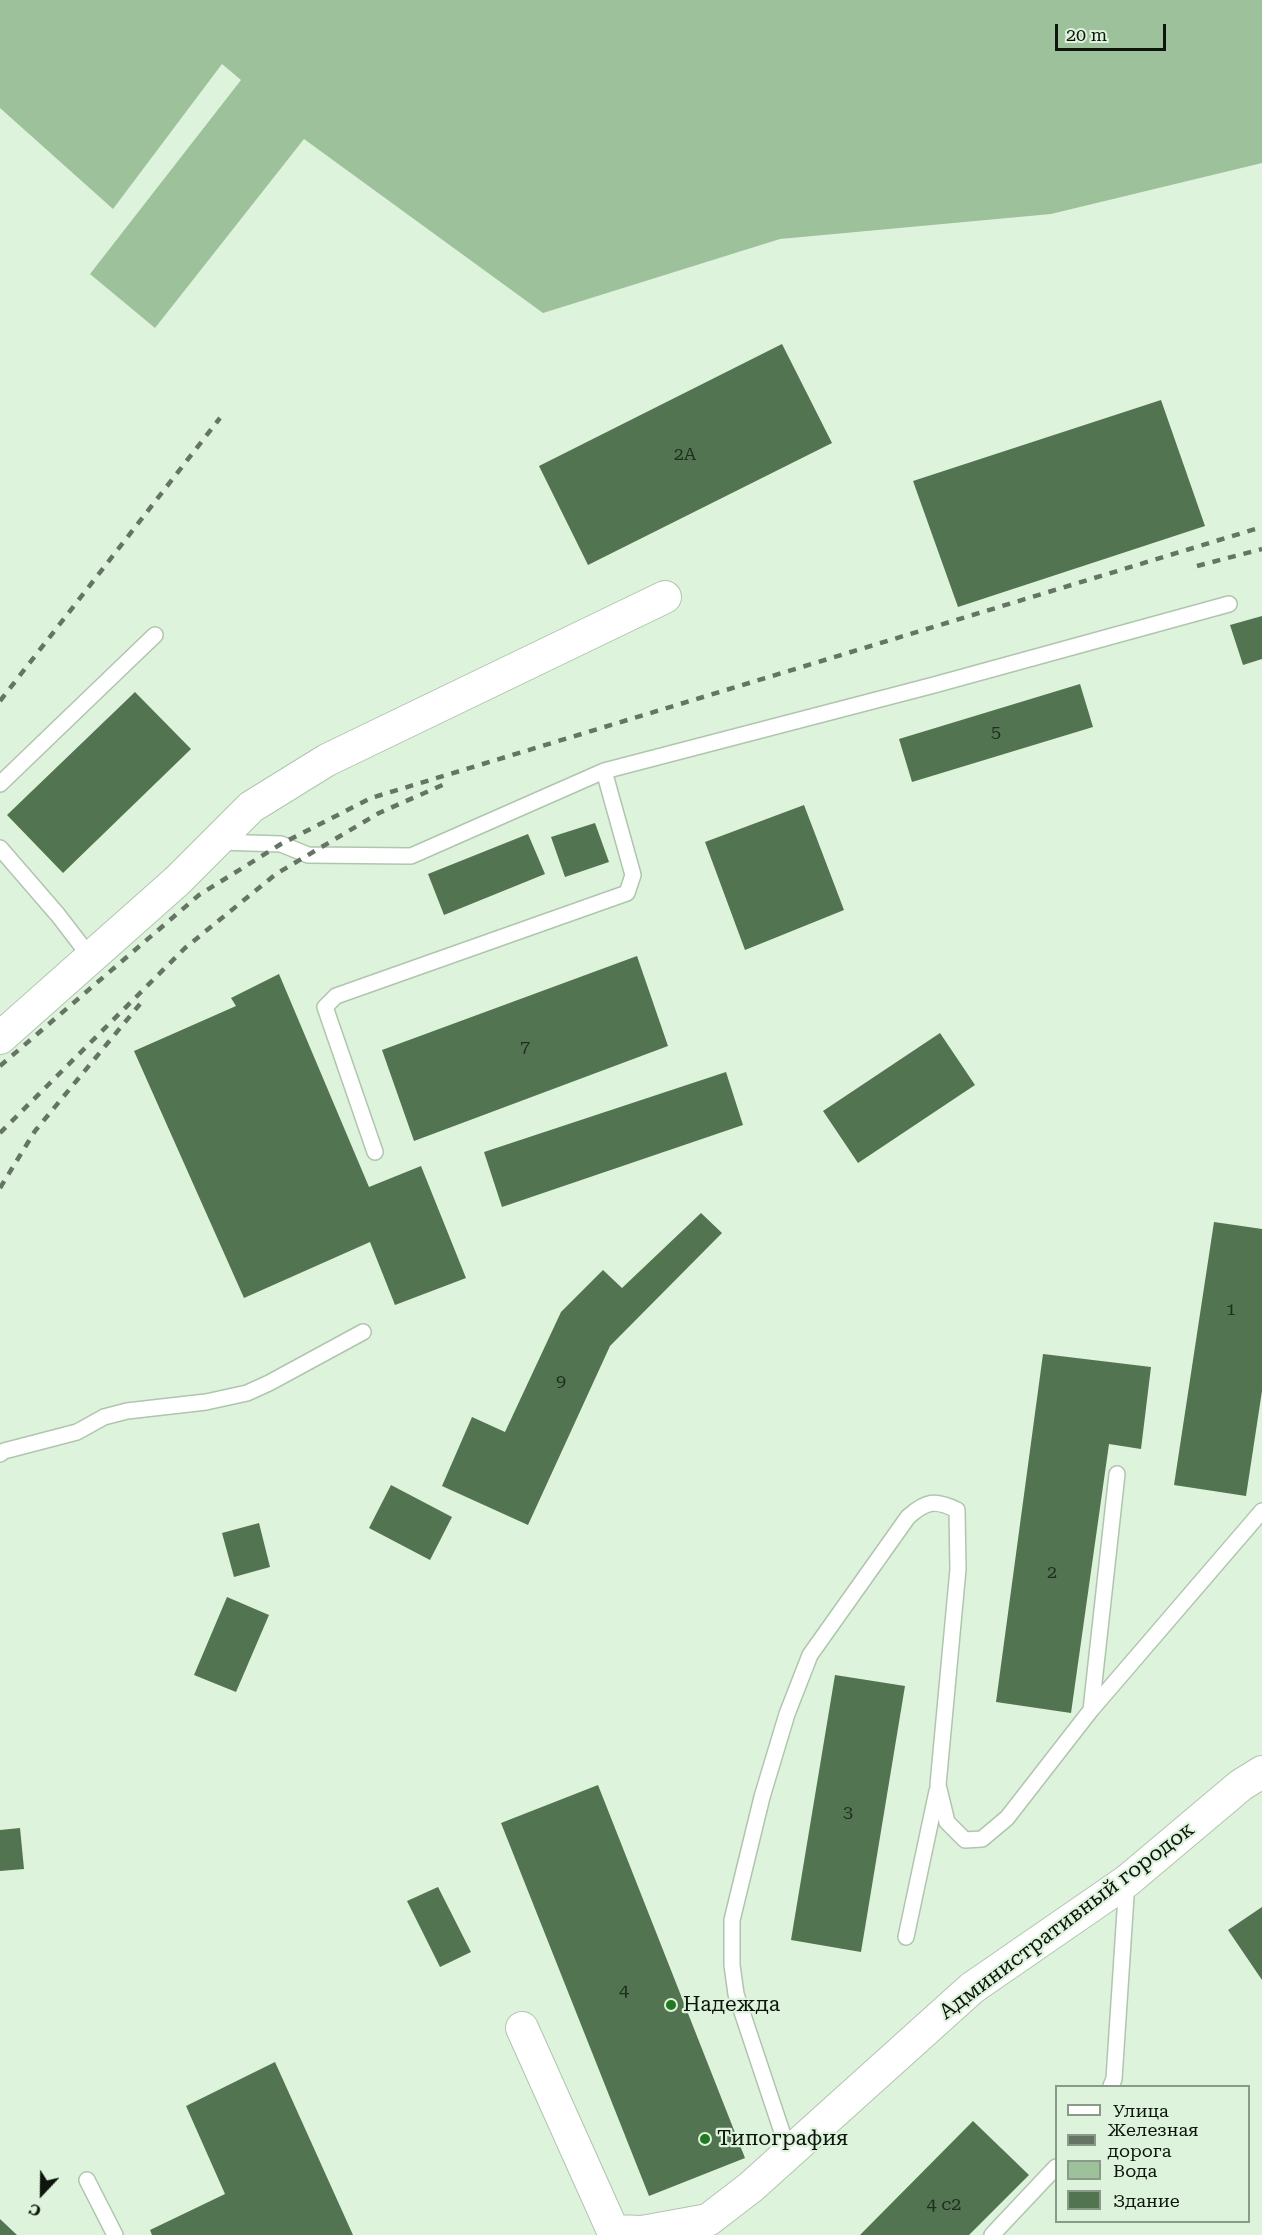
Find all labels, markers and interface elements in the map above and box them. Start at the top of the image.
scale bar [1058,12,1169,50]
text: 20 m [1066,24,1107,45]
house number: 2А [674,444,696,466]
house number: 5 [991,722,1001,744]
house number: 7 [520,1037,530,1059]
house number: 1 [1226,1299,1236,1321]
house number: 9 [556,1371,566,1393]
house number: 2 [1047,1562,1057,1584]
house number: 3 [843,1802,853,1824]
street label: Административный городок [934,1817,1200,2025]
house number: 4 [619,1980,629,2002]
place label: Надежда [683,1992,780,2018]
marker: Надежда [664,1998,678,2012]
legend [1055,2085,1250,2223]
text: Улица [1113,2100,1169,2121]
text: Железная дорога [1108,2119,1198,2161]
place label: Типография [717,2126,848,2152]
marker: Типография [698,2132,712,2146]
text: Вода [1113,2160,1157,2181]
north arrow [12,2163,72,2223]
text: Здание [1113,2190,1180,2211]
house number: 4 с2 [927,2194,961,2216]
text: С [26,2199,44,2221]

